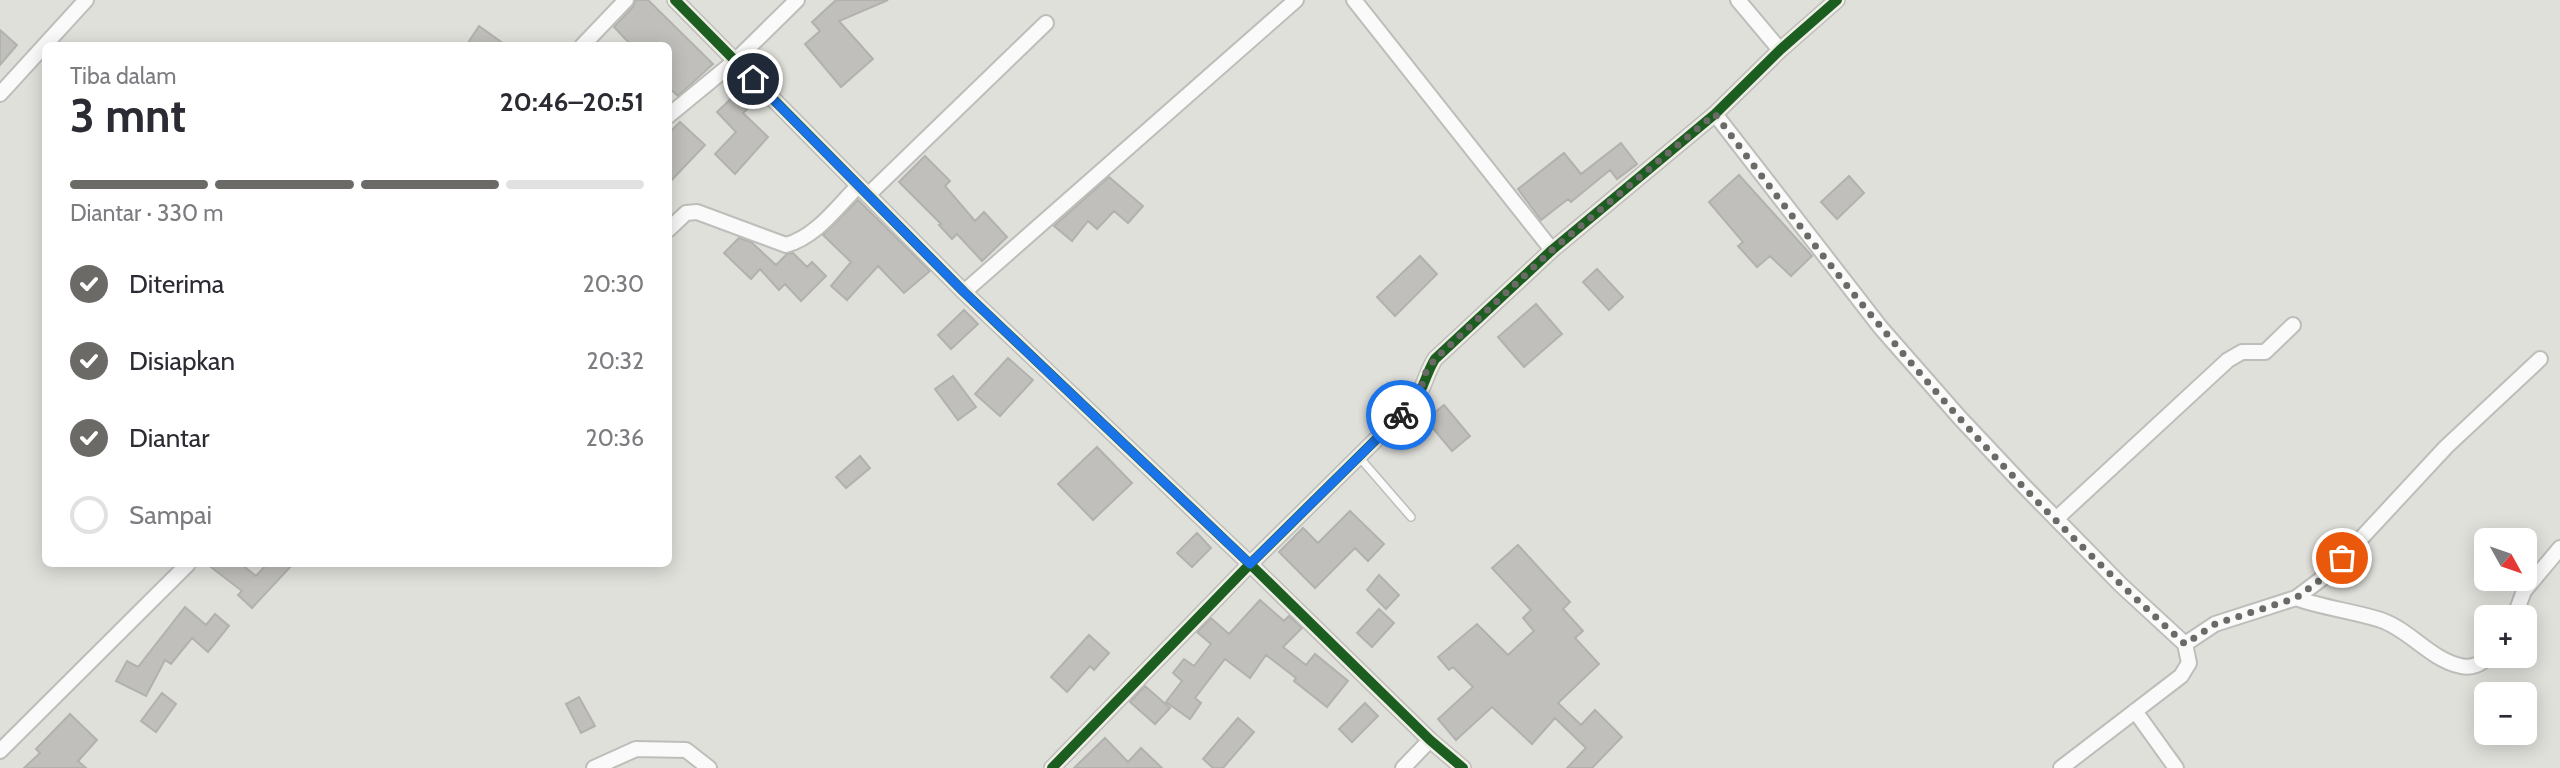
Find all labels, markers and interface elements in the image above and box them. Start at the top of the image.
pin [723,49,783,109]
icon: home [734,60,772,98]
text: Tiba dalam [70,62,176,90]
text: 20:46–20:51 [500,86,644,118]
text: 3 mnt [70,88,186,144]
text: Diantar · 330 m [70,199,223,227]
icon: check [70,265,108,303]
text: Diterima [129,268,224,300]
text: 20:30 [583,270,644,298]
icon: check [70,342,108,380]
text: Disiapkan [129,345,235,377]
text: 20:32 [587,347,644,375]
courier [1366,380,1436,450]
icon: bike [1382,396,1420,434]
icon: check [70,419,108,457]
text: Diantar [129,422,210,454]
text: 20:36 [586,424,644,452]
text: Sampai [129,499,212,531]
pin [2312,528,2372,588]
north arrow [2474,528,2538,592]
map controls [2474,528,2537,745]
icon: bag [2323,539,2361,577]
button: + [2474,605,2537,668]
button: − [2474,682,2537,745]

